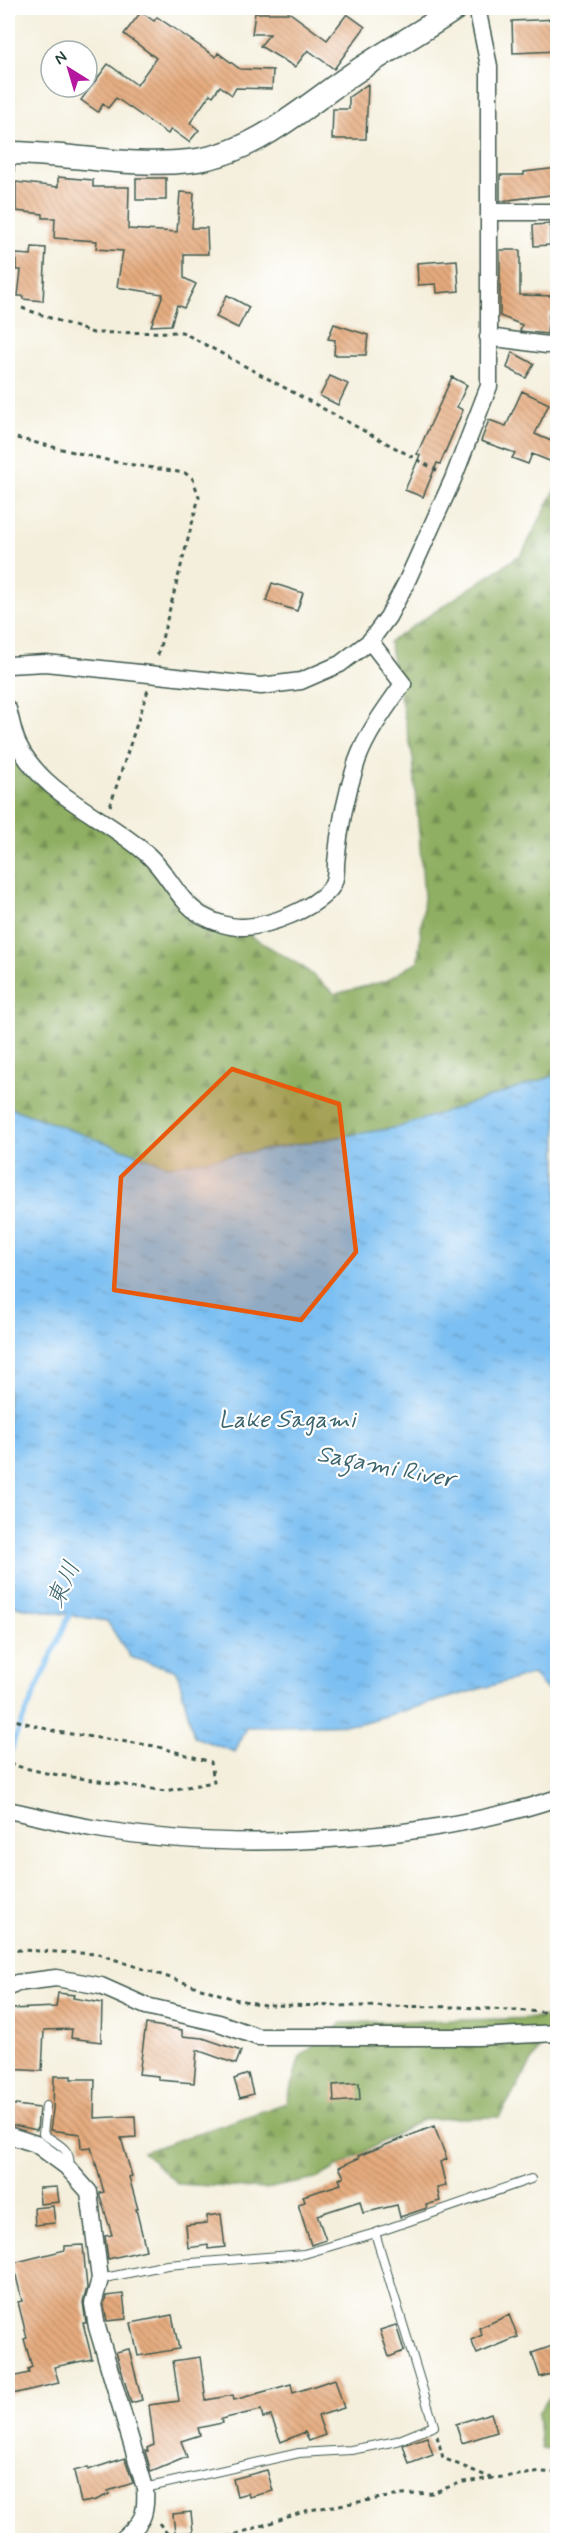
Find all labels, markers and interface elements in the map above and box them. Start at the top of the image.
north arrow [39,39,99,99]
text: N [50,47,71,70]
water label: Lake Sagami [218,1405,357,1436]
water label: Sagami River [314,1439,461,1500]
water label: 東川 [40,1556,88,1613]

